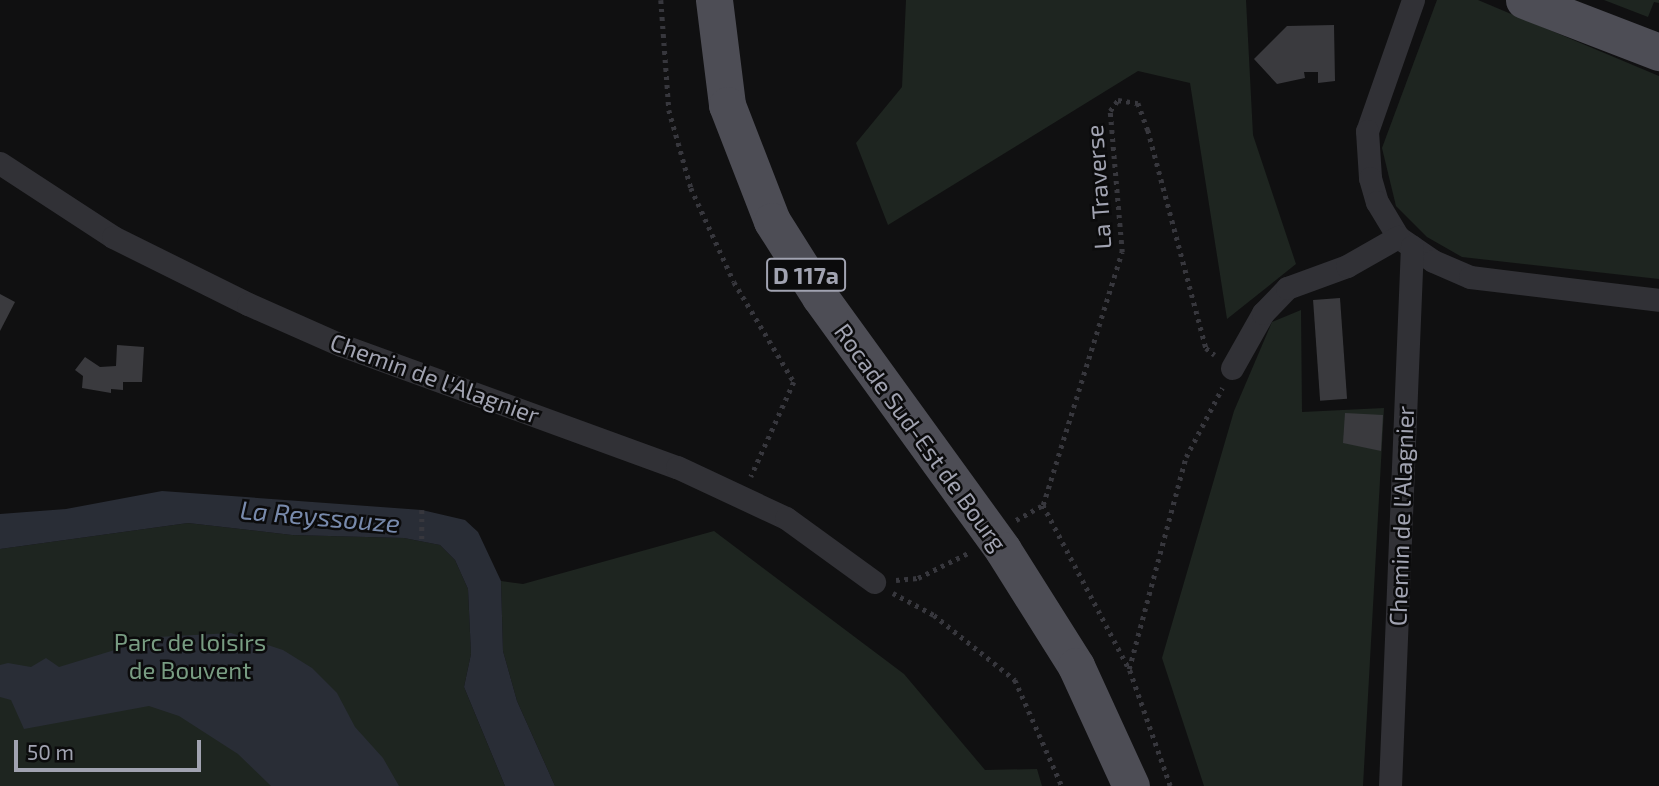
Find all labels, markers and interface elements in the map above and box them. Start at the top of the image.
street label: La Traverse [1079,123,1117,251]
road number: D 117a [766,256,846,294]
street label: Rocade Sud-Est de Bourg [829,318,1013,556]
street label: Chemin de l'Alagnier [326,327,544,429]
street label: Chemin de l'Alagnier [1383,405,1419,627]
water label: La Reyssouze [239,493,401,539]
park label: Parc de loisirs de Bouvent [114,628,266,684]
scale bar [18,726,205,770]
text: 50 m [27,739,74,764]

